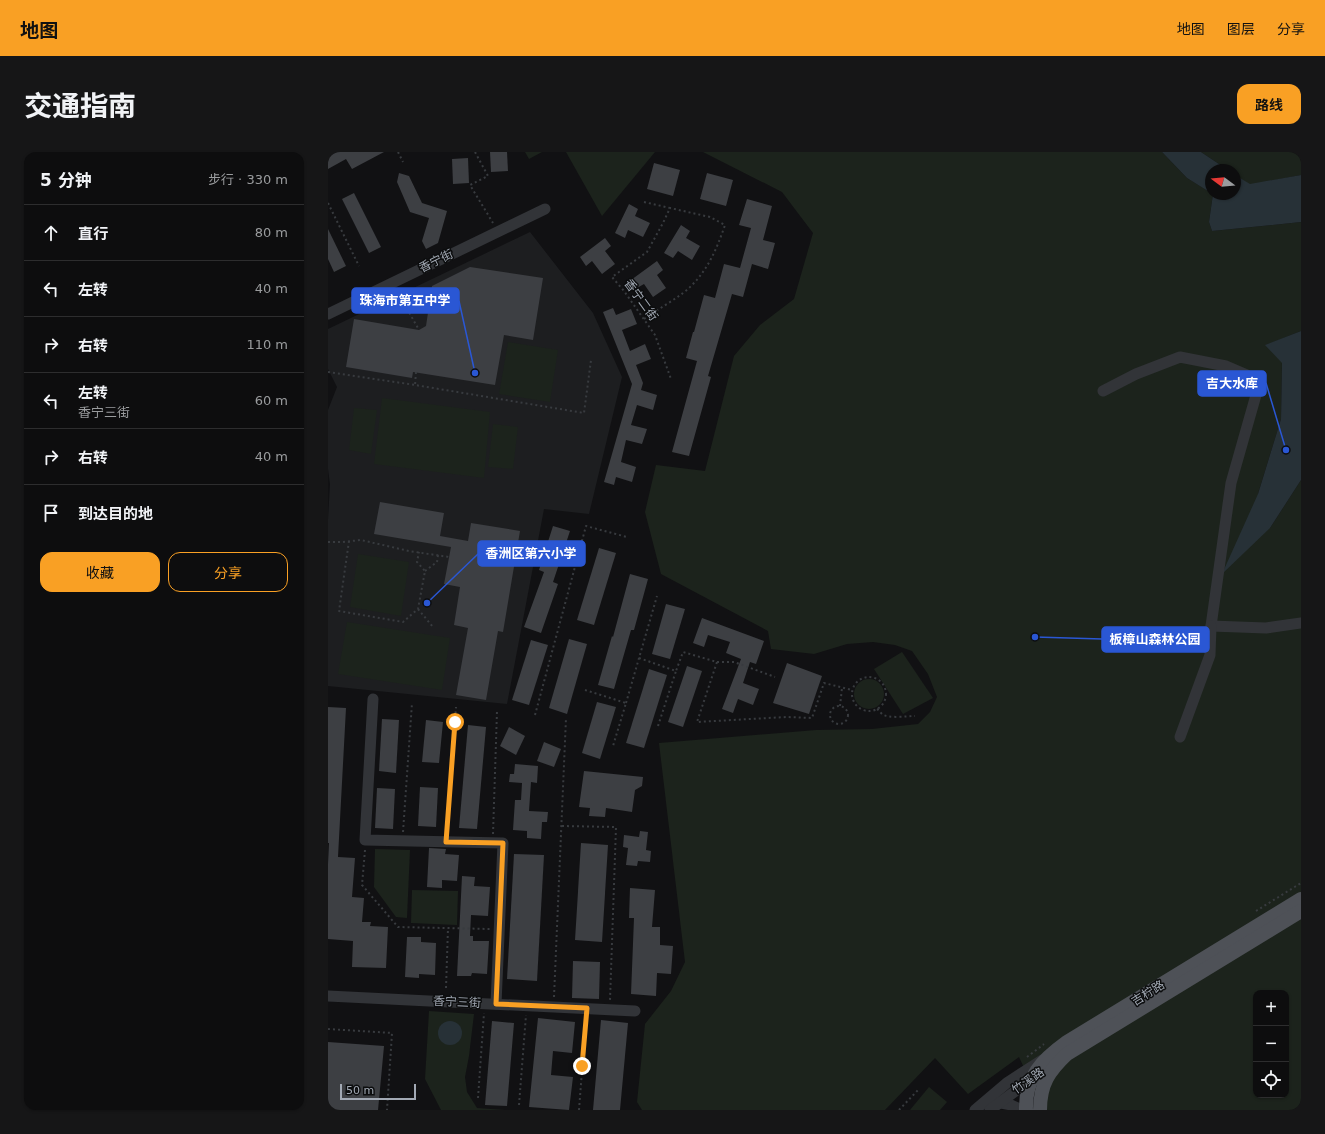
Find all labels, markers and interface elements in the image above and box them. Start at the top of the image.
text: 地图 [20,19,58,41]
text: 地图 [1177,21,1205,37]
text: 图层 [1227,21,1255,37]
text: 分享 [1277,21,1305,37]
button: 路线 [1237,84,1301,124]
text: 交通指南 [24,90,136,123]
north arrow [1205,164,1241,200]
text: 5 分钟 [40,170,92,190]
text: 步行 · 330 m [208,172,288,187]
icon: ahead [40,222,62,244]
text: 直行 [78,225,108,243]
text: 80 m [255,225,288,240]
street label: 香宁街 [417,247,455,275]
street label: 香宁二街 [621,276,661,324]
icon: left [40,278,62,300]
text: 左转 [78,281,108,299]
text: 40 m [255,281,288,296]
callout: 珠海市第五中学 [352,288,459,313]
text: 珠海市第五中学 [359,293,451,308]
icon: right [40,334,62,356]
text: 右转 [78,337,108,355]
text: 110 m [246,337,288,352]
callout: 吉大水库 [1198,371,1266,396]
text: 吉大水库 [1206,376,1258,391]
text: 左转 [78,384,108,402]
icon: left [40,390,62,412]
text: 60 m [255,393,288,408]
text: 香宁三街 [78,405,130,420]
icon: right [40,446,62,468]
text: 右转 [78,449,108,467]
text: 40 m [255,449,288,464]
icon: arrive [40,502,62,524]
text: 到达目的地 [78,505,153,523]
callout: 香洲区第六小学 [478,541,585,566]
text: 香洲区第六小学 [485,546,577,561]
button: 收藏 [40,552,160,592]
button: 分享 [168,552,288,592]
callout: 板樟山森林公园 [1102,627,1209,652]
text: 板樟山森林公园 [1109,632,1201,647]
route start [446,713,464,731]
street label: 吉柠路 [1129,978,1167,1008]
map controls [1253,990,1289,1098]
button: + [1253,990,1289,1026]
street label: 香宁三街 [433,994,481,1010]
button: − [1253,1026,1289,1062]
route end [573,1057,591,1075]
button: locate [1253,1062,1289,1098]
street label: 竹溪路 [1009,1065,1047,1097]
scale bar [340,1082,416,1101]
text: 50 m [346,1084,374,1097]

